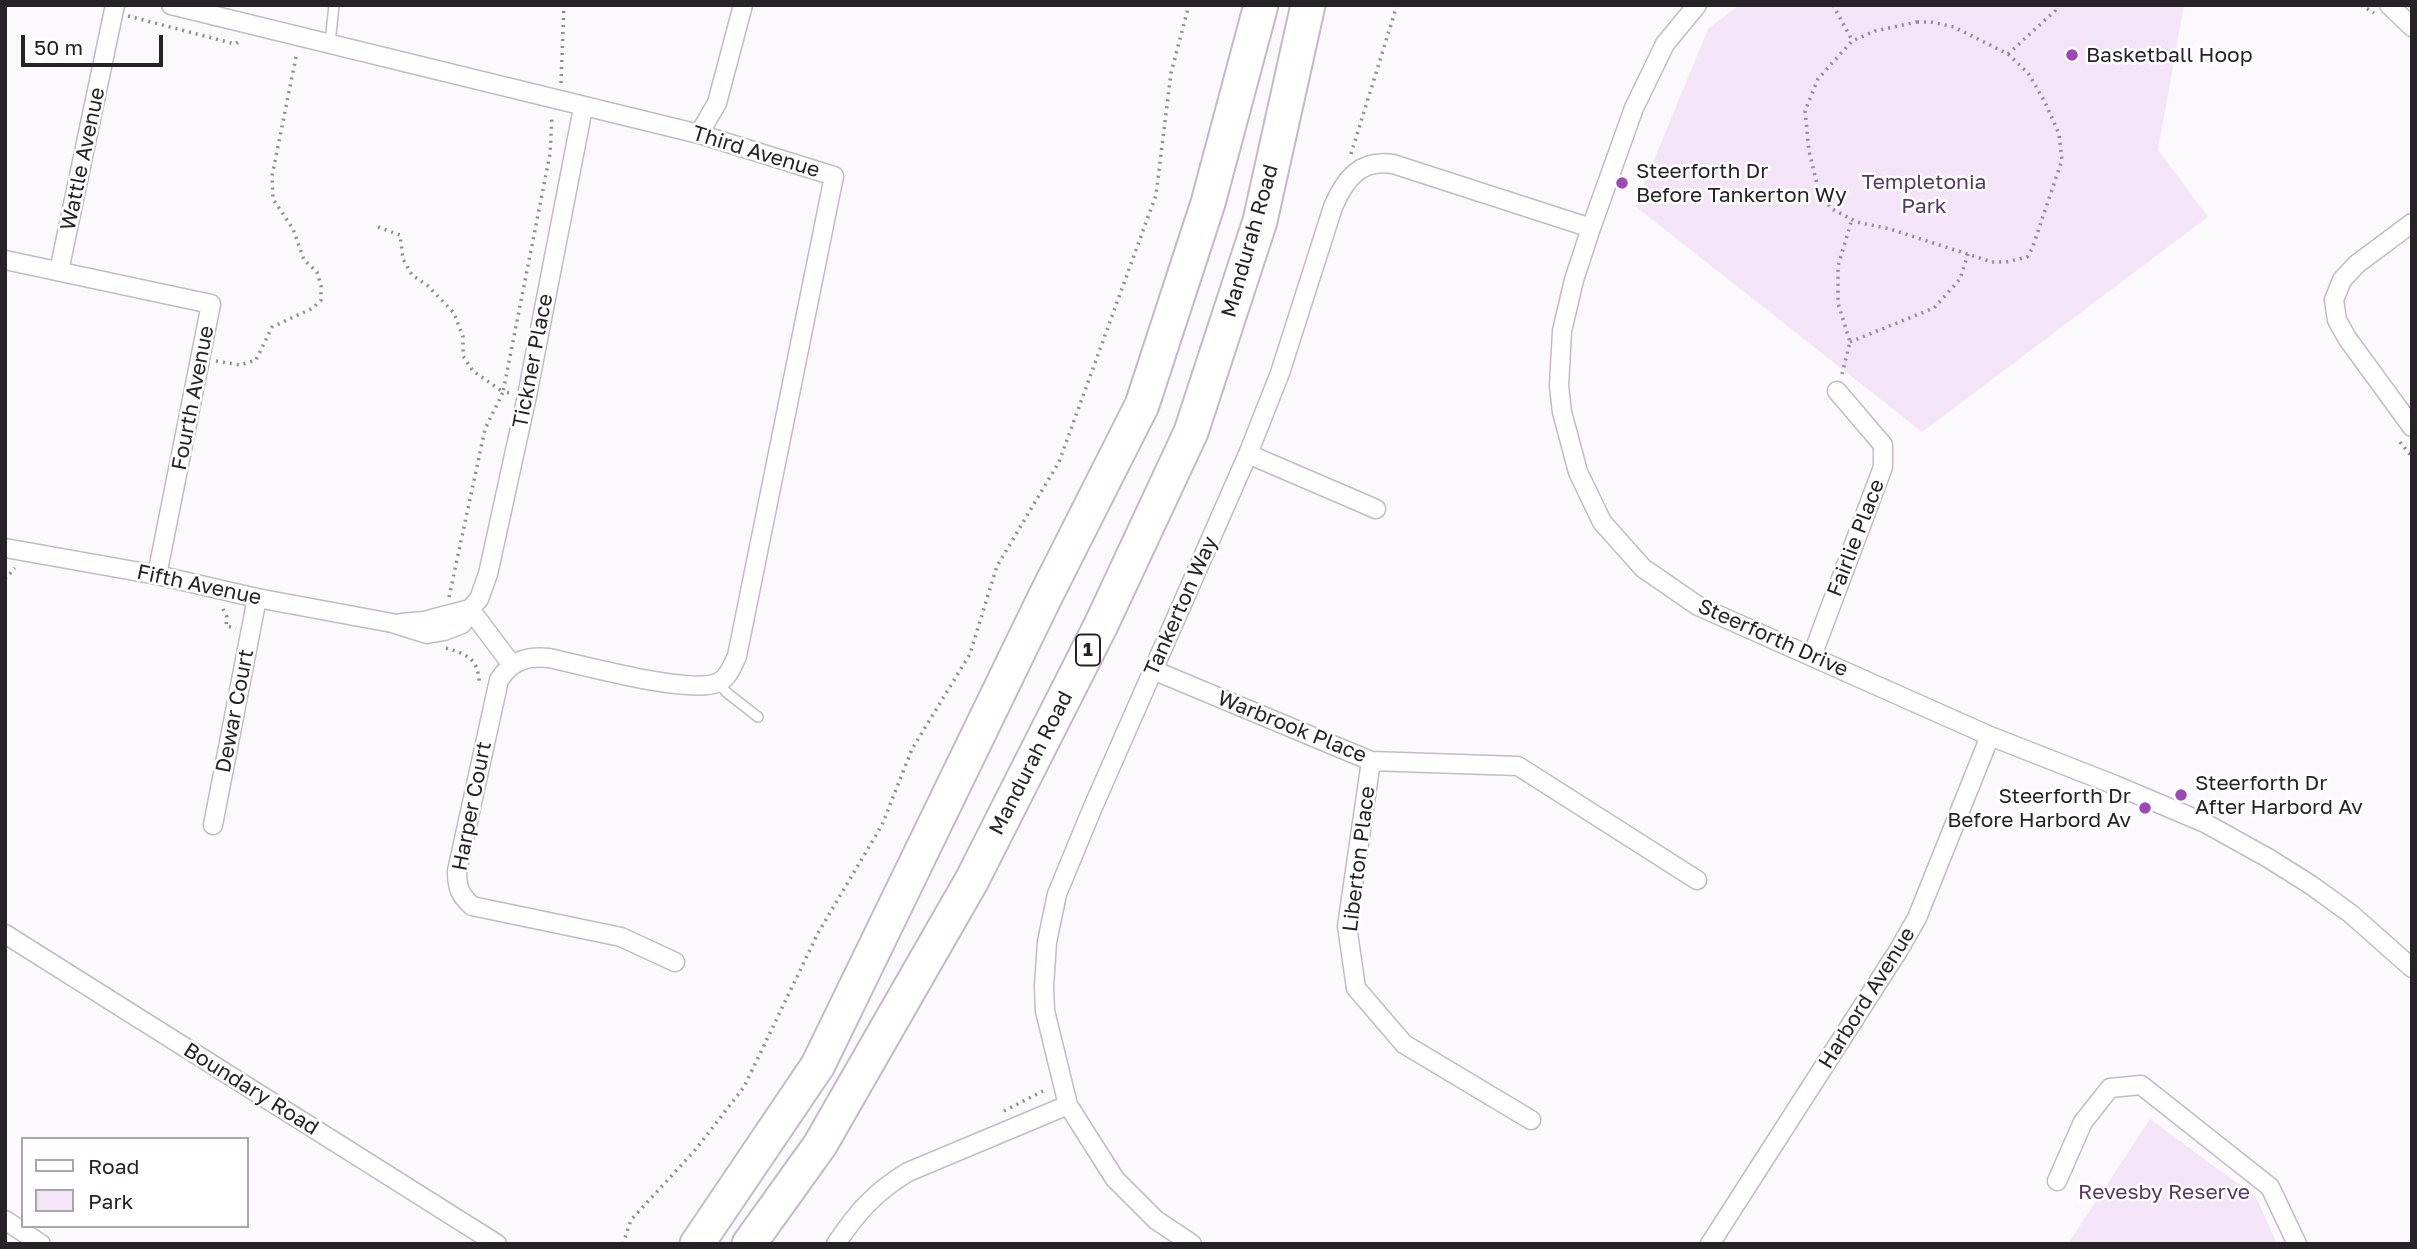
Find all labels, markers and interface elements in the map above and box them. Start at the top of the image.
scale bar [24,21,166,65]
text: 50 m [34,34,83,60]
place label: Basketball Hoop [2086,42,2253,68]
marker: Basketball Hoop [2064,47,2080,63]
street label: Wattle Avenue [56,85,110,233]
street label: Third Avenue [689,121,823,183]
place label: Steerforth Dr Before Tankerton Wy [1636,158,1847,208]
street label: Mandurah Road [1216,162,1284,320]
park label: Templetonia Park [1862,169,1986,219]
marker: Steerforth Dr Before Tankerton Wy [1614,175,1630,191]
street label: Tickner Place [508,292,558,430]
street label: Fourth Avenue [167,323,219,473]
street label: Fairlie Place [1822,476,1890,600]
street label: Tankerton Way [1139,532,1223,680]
street label: Fifth Avenue [134,560,264,610]
street label: Steerforth Drive [1694,594,1852,682]
road number: 1 [1076,635,1100,666]
street label: Dewar Court [211,647,259,775]
street label: Warbrook Place [1214,686,1370,768]
street label: Mandurah Road [984,687,1078,839]
street label: Harper Court [447,739,497,873]
place label: Steerforth Dr After Harbord Av [2195,770,2363,820]
place label: Steerforth Dr Before Harbord Av [1947,783,2131,833]
street label: Liberton Place [1338,785,1380,933]
marker: Steerforth Dr After Harbord Av [2173,787,2189,803]
marker: Steerforth Dr Before Harbord Av [2137,800,2153,816]
street label: Harbord Avenue [1813,923,1921,1073]
street label: Boundary Road [179,1037,323,1141]
legend [21,1137,248,1228]
text: Road [88,1153,139,1179]
park label: Revesby Reserve [2078,1179,2250,1205]
text: Park [88,1188,133,1214]

